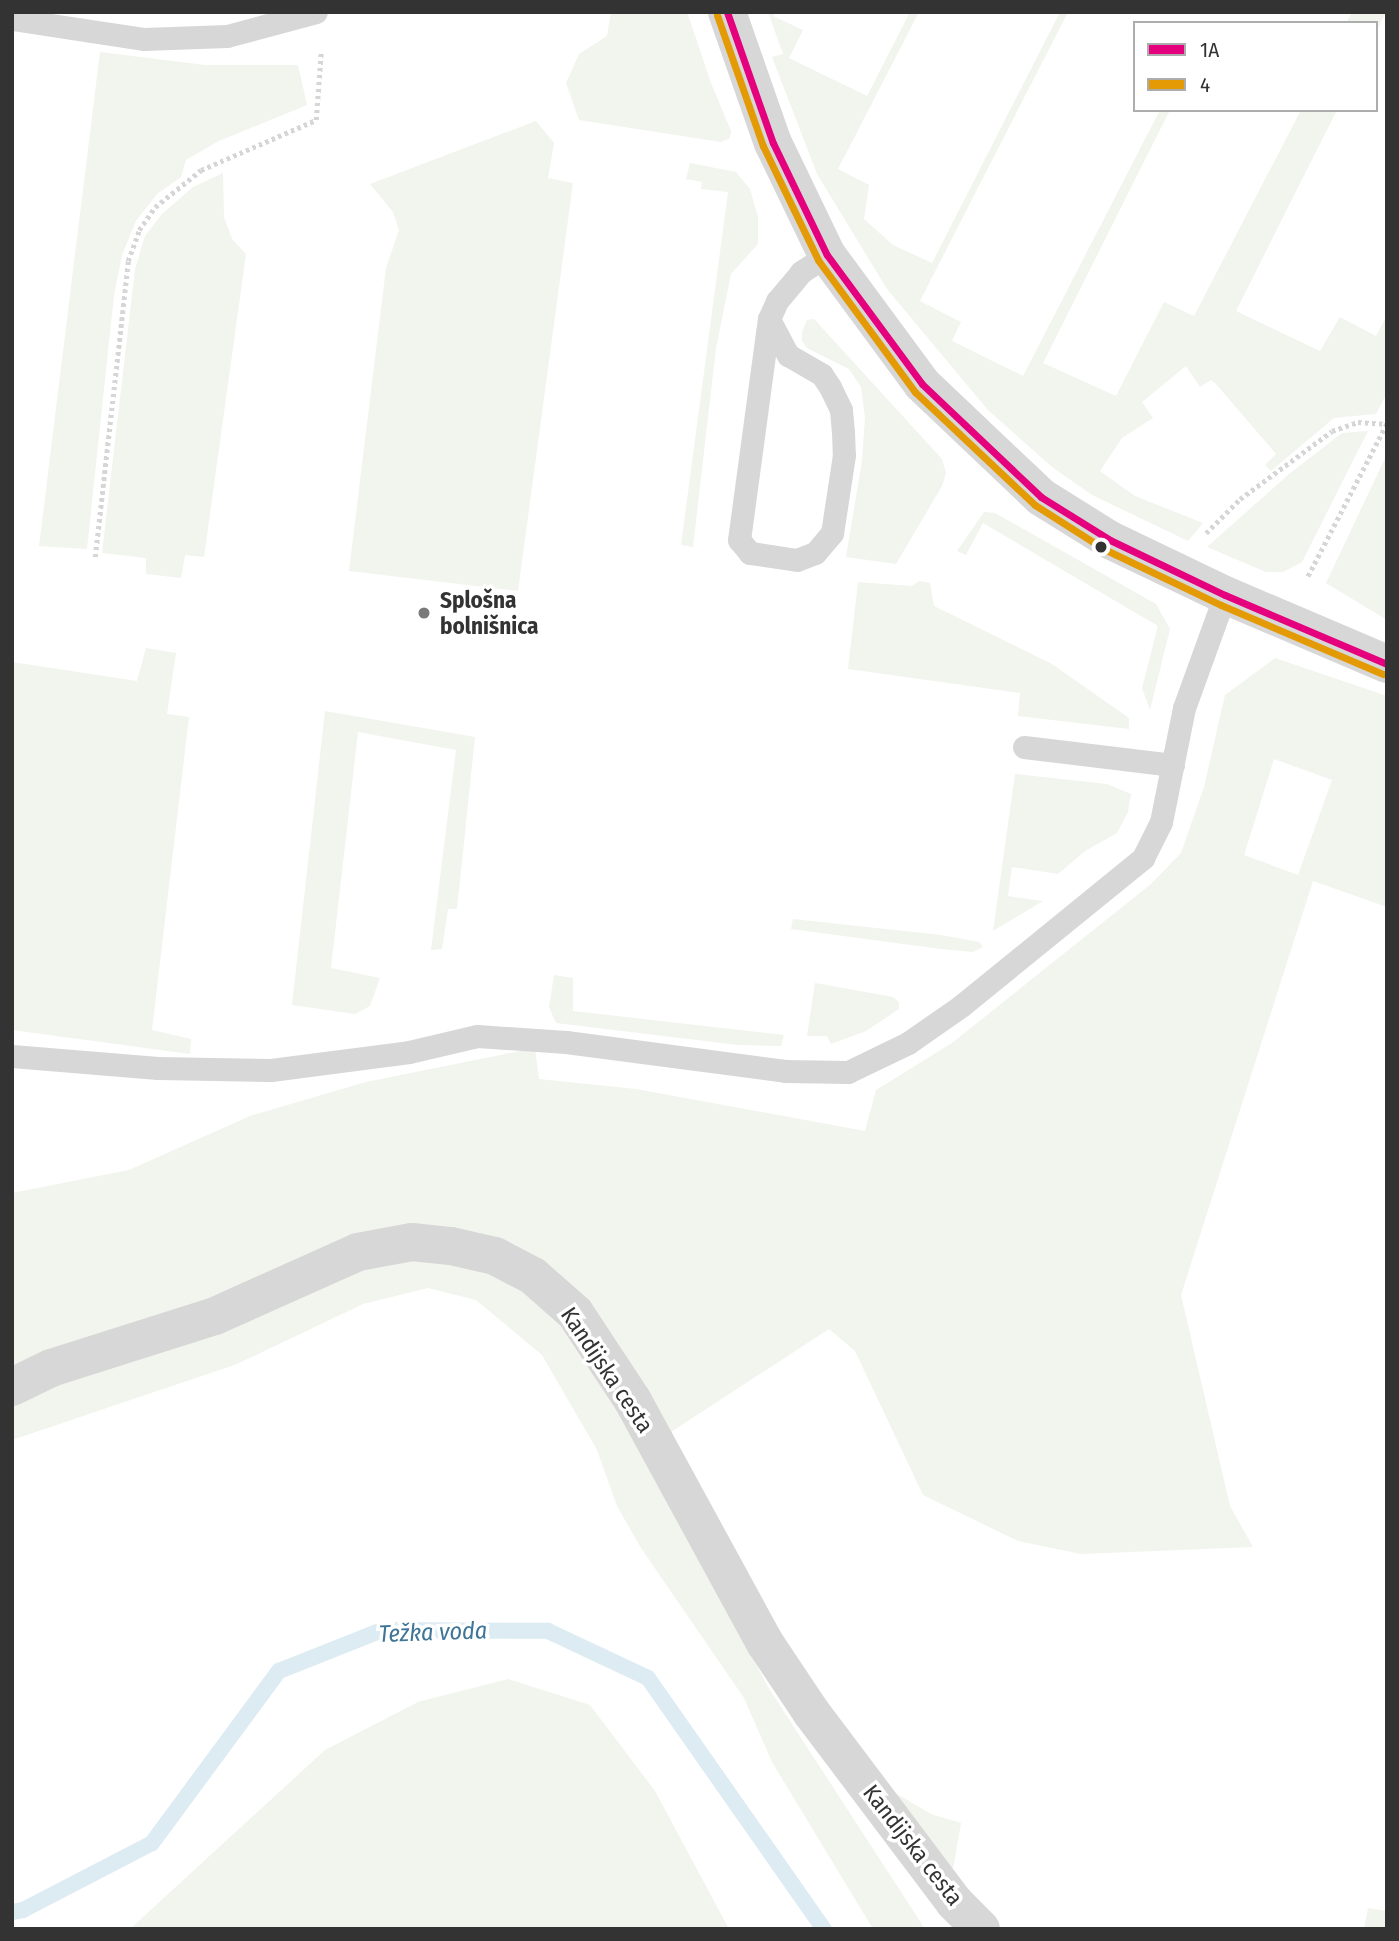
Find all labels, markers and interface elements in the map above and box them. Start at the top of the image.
legend [1133,21,1378,112]
text: 1A [1200,37,1219,63]
text: 4 [1200,72,1210,98]
unlabelled marker [1094,540,1108,554]
place label: Splošna bolnišnica [440,586,538,640]
marker: Splošna bolnišnica [414,603,434,623]
street label: Kandijska cesta [555,1302,659,1438]
water label: Težka voda [378,1617,488,1649]
street label: Kandijska cesta [857,1779,969,1911]

